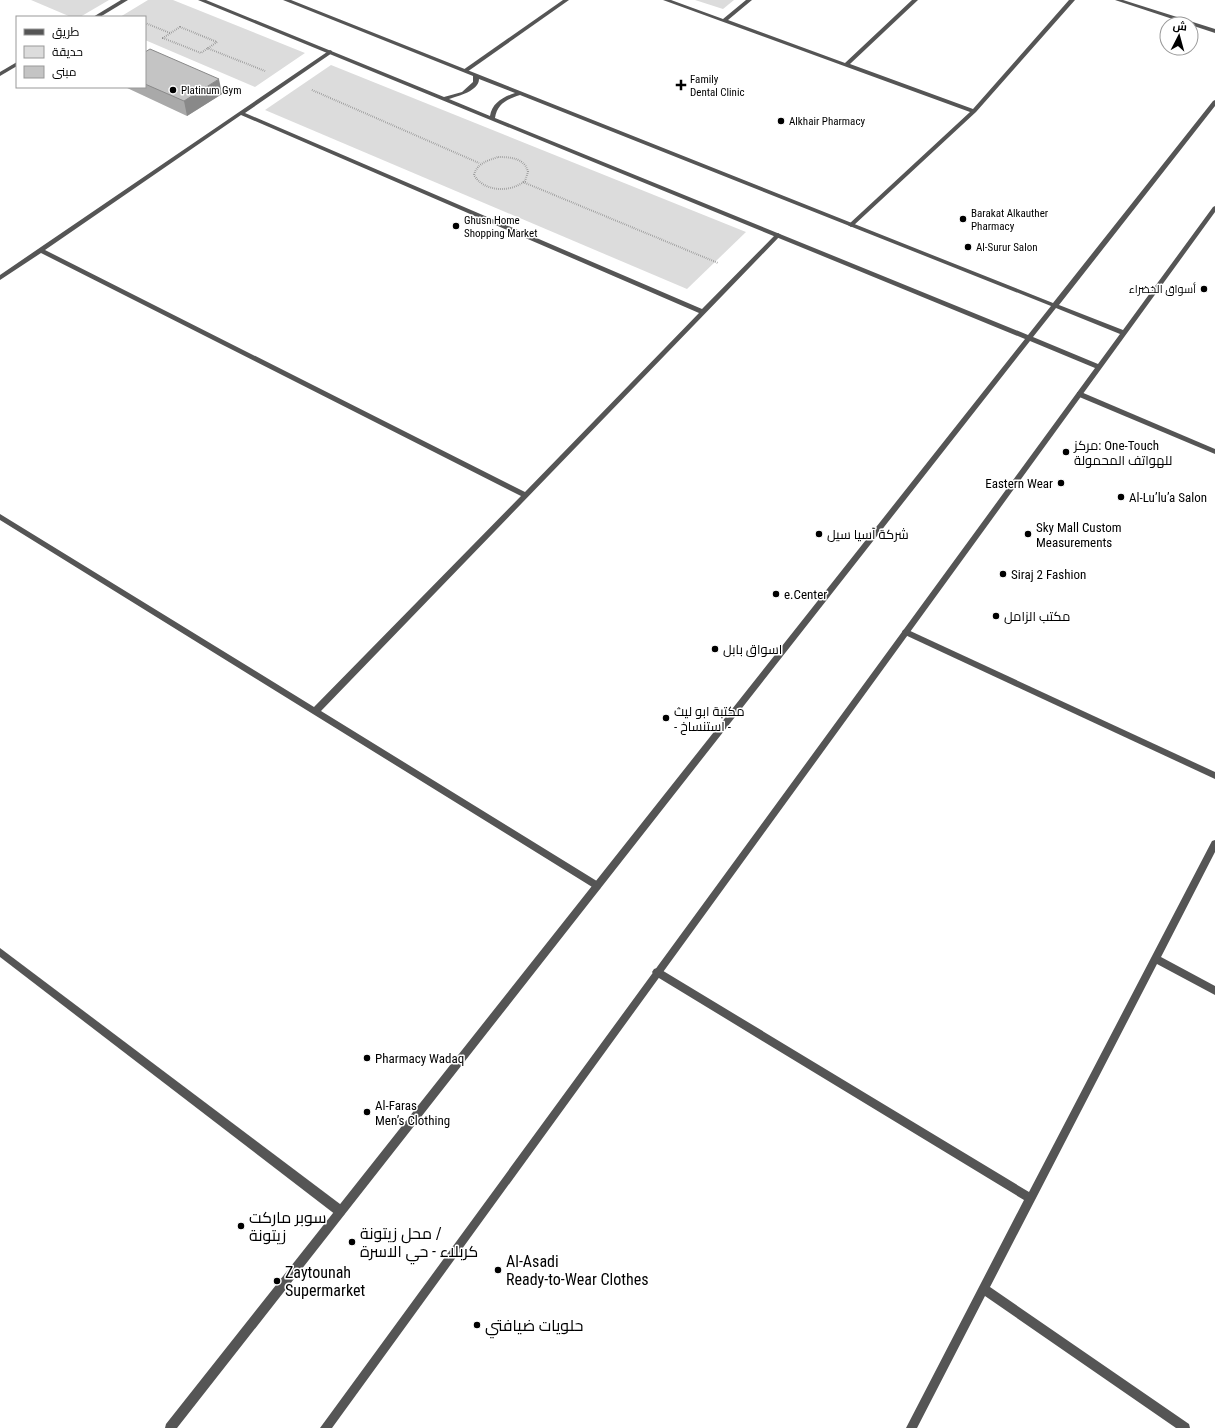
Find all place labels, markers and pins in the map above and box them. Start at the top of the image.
place label: Family Dental Clinic [690,73,745,99]
marker: Family Dental Clinic [675,79,687,91]
place label: Platinum Gym [181,84,241,97]
marker: Platinum Gym [168,85,178,95]
place label: Alkhair Pharmacy [789,115,865,128]
marker: Alkhair Pharmacy [776,116,786,126]
place label: Barakat Alkauther Pharmacy [971,207,1049,233]
place label: Ghusn Home Shopping Market [464,214,537,240]
marker: Barakat Alkauther Pharmacy [958,214,968,224]
marker: Ghusn Home Shopping Market [451,221,461,231]
place label: Al-Surur Salon [976,241,1038,254]
marker: Al-Surur Salon [963,242,973,252]
place label: أسواق الخضراء [1129,282,1196,296]
marker: أسواق الخضراء [1199,284,1209,294]
place label: مركز: One-Touch للهواتف المحمولة [1073,438,1172,468]
marker: مركز: One-Touch للهواتف المحمولة [1061,447,1071,457]
place label: Eastern Wear [985,476,1053,491]
marker: Eastern Wear [1056,478,1066,488]
place label: Al-Lu’lu’a Salon [1129,490,1207,505]
marker: Al-Lu’lu’a Salon [1116,492,1126,502]
place label: Sky Mall Custom Measurements [1036,520,1122,550]
place label: شركة آسيا سيل [827,527,909,542]
marker: شركة آسيا سيل [814,529,824,539]
marker: Sky Mall Custom Measurements [1023,529,1033,539]
place label: Siraj 2 Fashion [1011,567,1086,582]
marker: Siraj 2 Fashion [998,569,1008,579]
place label: e.Center [784,587,827,602]
marker: e.Center [771,589,781,599]
place label: مكتب الزامل [1004,609,1070,624]
marker: مكتب الزامل [991,611,1001,621]
place label: اسواق بابل [723,642,782,657]
marker: اسواق بابل [710,644,720,654]
place label: مكتبة ابو ليث - استنساخ - [674,704,745,735]
marker: مكتبة ابو ليث - استنساخ - [661,713,671,723]
place label: Pharmacy Wadaq [375,1051,464,1066]
marker: Pharmacy Wadaq [362,1053,372,1063]
place label: Al-Faras Men’s Clothing [375,1098,450,1128]
marker: Al-Faras Men’s Clothing [362,1107,372,1117]
place label: سوبر ماركت زيتونة [249,1208,327,1245]
marker: سوبر ماركت زيتونة [236,1221,246,1231]
place label: محل زيتونة / كربلاء - حي الاسرة [360,1224,478,1265]
marker: محل زيتونة / كربلاء - حي الاسرة [347,1237,357,1247]
place label: Al-Asadi Ready-to-Wear Clothes [506,1252,649,1289]
place label: Zaytounah Supermarket [285,1263,365,1300]
marker: Al-Asadi Ready-to-Wear Clothes [493,1265,503,1275]
marker: Zaytounah Supermarket [272,1276,282,1286]
place label: حلويات ضيافتي [485,1316,583,1339]
marker: حلويات ضيافتي [472,1320,482,1330]

